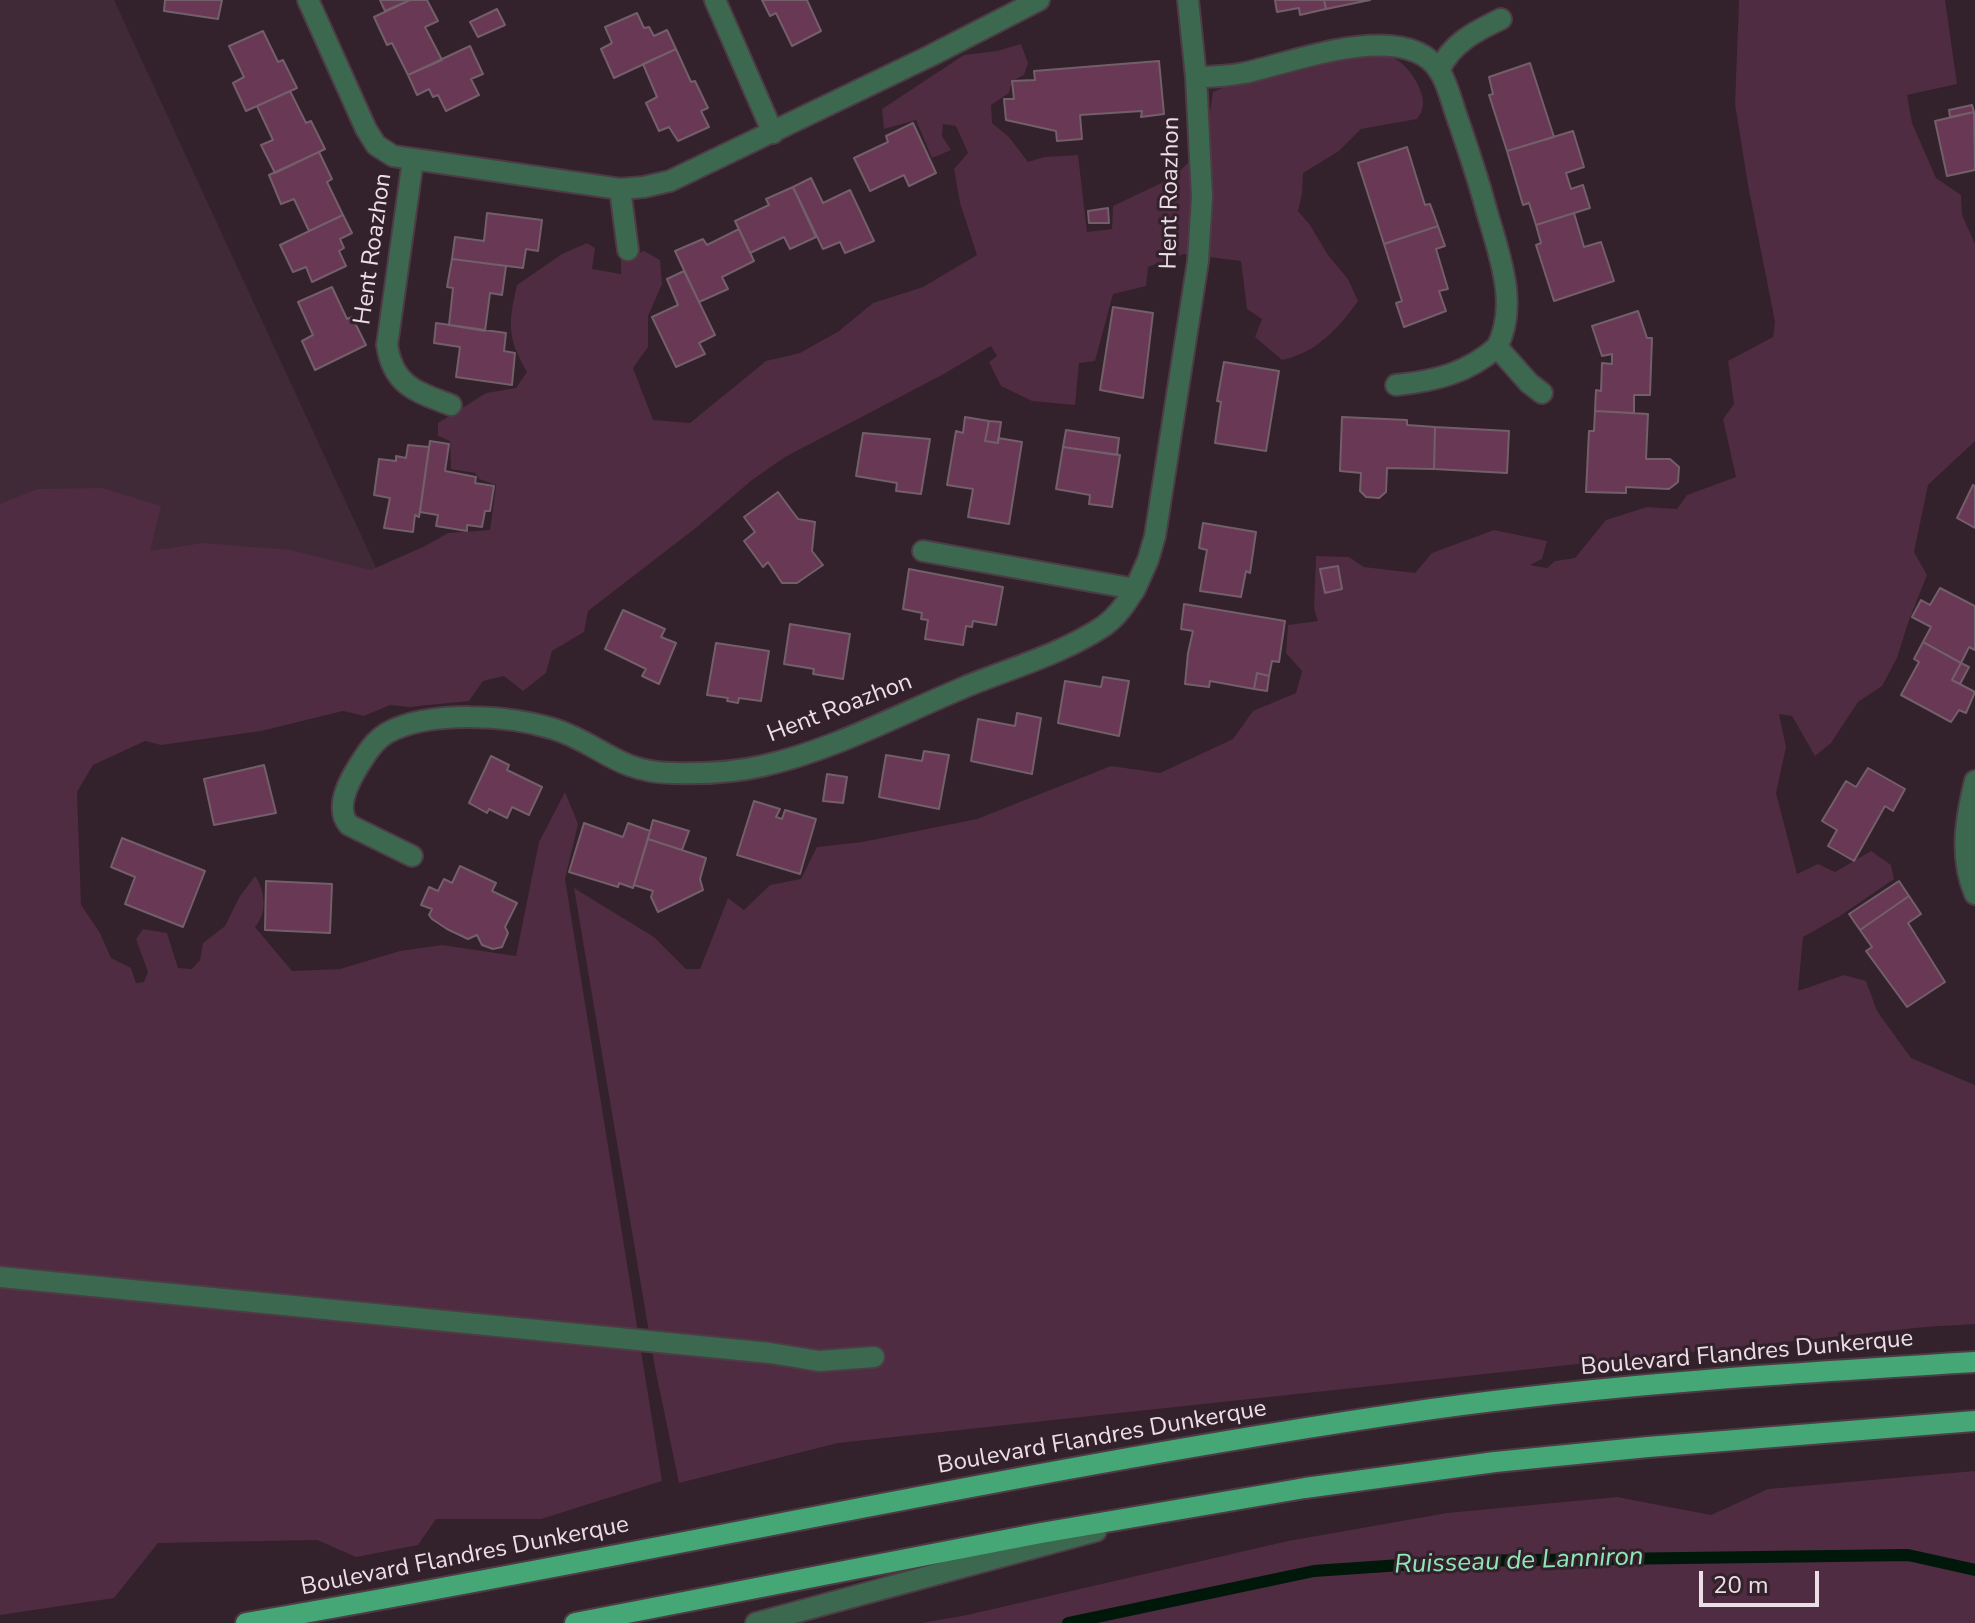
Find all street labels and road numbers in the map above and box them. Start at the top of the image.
street label: Hent Roazhon [1155,116,1187,270]
street label: Hent Roazhon [349,171,399,327]
street label: Hent Roazhon [764,668,916,750]
street label: Boulevard Flandres Dunkerque [1580,1325,1914,1383]
street label: Boulevard Flandres Dunkerque [935,1395,1269,1481]
street label: Boulevard Flandres Dunkerque [299,1511,631,1603]

